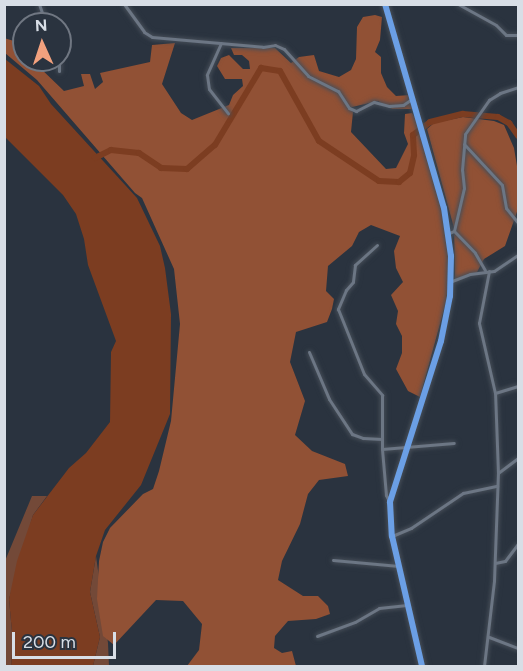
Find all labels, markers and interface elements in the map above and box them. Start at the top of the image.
north arrow [12,12,72,72]
text: N [34,16,48,35]
scale bar [15,620,118,658]
text: 200 m [23,631,76,653]

